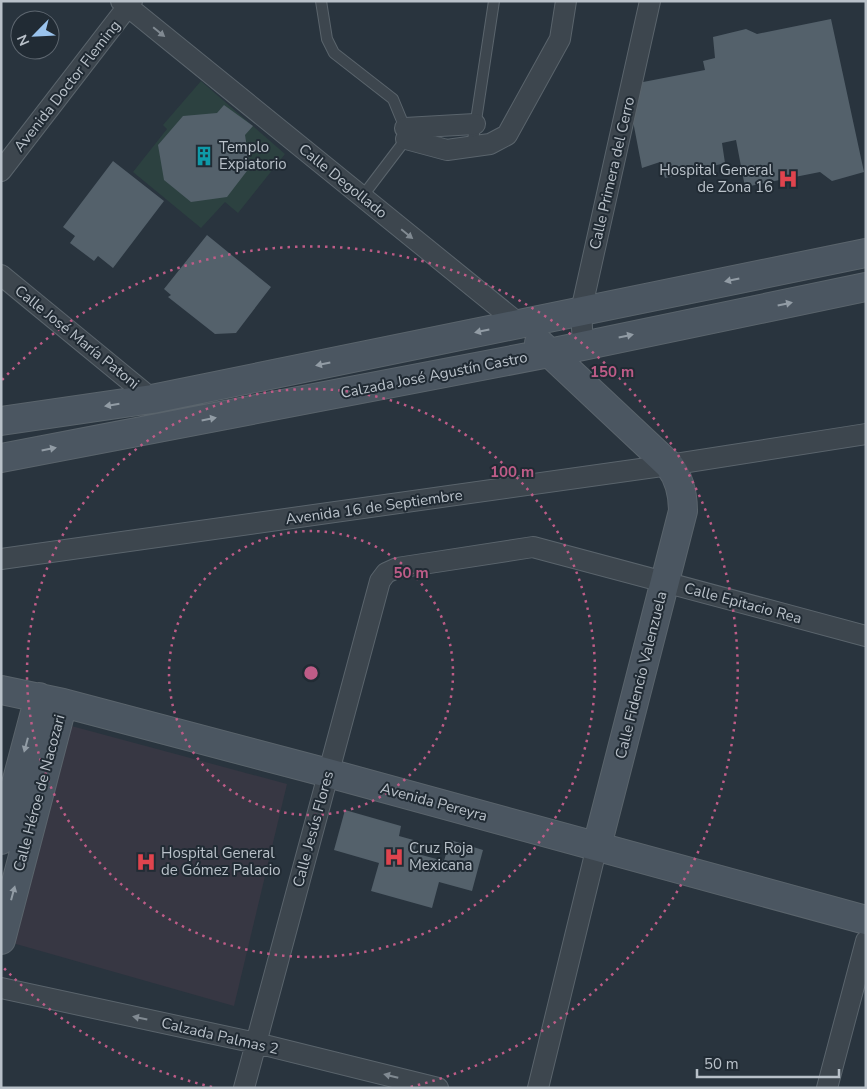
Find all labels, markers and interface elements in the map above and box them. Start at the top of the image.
north arrow [10,10,60,60]
street label: Avenida Doctor Fleming [9,16,125,156]
one-way arrow [152,26,165,37]
text: N [13,31,34,49]
street label: Calle Primera del Cerro [585,95,639,251]
place label: Templo Expiatorio [219,137,287,174]
street label: Calle Degollado [295,139,391,223]
building icon: Templo Expiatorio [193,145,215,167]
place label: Hospital General de Zona 16 [659,160,774,197]
hospital icon: Hospital General de Zona 16 [777,168,799,190]
one-way arrow [401,228,414,239]
one-way arrow [725,276,740,284]
street label: Calle José María Patoni [11,281,143,393]
one-way arrow [777,300,792,308]
one-way arrow [474,327,489,335]
one-way arrow [618,332,634,340]
street label: Calzada José Agustín Castro [339,347,529,403]
one-way arrow [314,360,330,368]
text: 150 m [590,362,634,382]
one-way arrow [103,401,119,409]
one-way arrow [201,415,216,423]
one-way arrow [42,445,58,453]
text: 100 m [490,462,534,482]
street label: Avenida 16 de Septiembre [284,485,464,529]
text: 50 m [393,563,429,583]
street label: Calle Epitacio Rea [682,578,804,628]
street label: Calle Fidencio Valenzuela [610,589,672,761]
centre of rings [302,664,320,682]
street label: Calle Héroe de Nacozari [8,712,70,874]
one-way arrow [22,737,30,752]
street label: Calle Jesús Flores [288,769,338,889]
street label: Avenida Pereyra [378,778,490,826]
place label: Cruz Roja Mexicana [409,838,473,875]
place label: Hospital General de Gómez Palacio [161,843,281,880]
hospital icon: Cruz Roja Mexicana [383,846,405,868]
hospital icon: Hospital General de Gómez Palacio [135,851,157,873]
one-way arrow [10,886,18,901]
one-way arrow [132,1013,148,1021]
street label: Calzada Palmas 2 [159,1013,281,1059]
scale bar [697,1046,840,1078]
text: 50 m [704,1054,739,1074]
one-way arrow [384,1072,399,1080]

